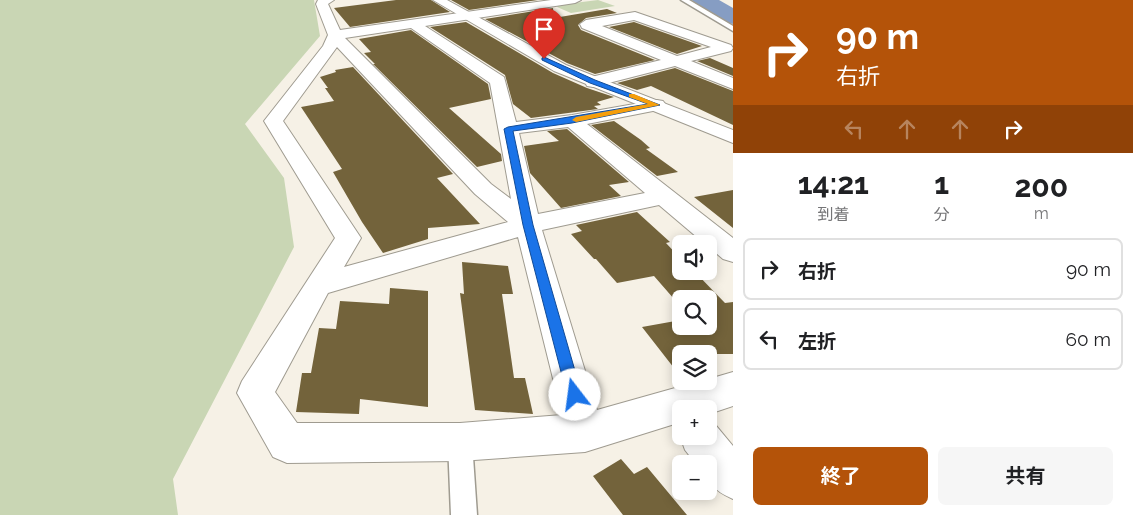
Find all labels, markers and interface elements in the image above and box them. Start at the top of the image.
pin [523,8,565,59]
icon: arrive [530,15,558,43]
text: 90 m [836,16,919,57]
icon: right [753,20,818,85]
text: 右折 [836,63,880,89]
icon: left [840,115,868,143]
icon: ahead [893,115,921,143]
icon: ahead [946,115,974,143]
icon: right [999,115,1027,143]
text: 14:21 [798,166,869,201]
text: 1 [934,166,949,201]
text: 200 [1014,169,1068,204]
text: m [1034,204,1049,223]
text: 到着 [817,205,849,224]
text: 分 [934,205,950,224]
map controls [672,235,717,500]
button: sound [672,235,717,280]
icon: right [755,255,783,283]
text: 90 m [1066,258,1111,280]
text: 右折 [798,260,836,282]
button: search [672,290,717,335]
icon: left [755,325,783,353]
text: 60 m [1066,328,1111,350]
text: 左折 [798,330,836,352]
button: layers [672,345,717,390]
position arrow [548,368,600,420]
button: + [672,400,717,445]
button: 終了 [753,447,928,505]
button: 共有 [938,447,1113,505]
button: − [672,455,717,500]

